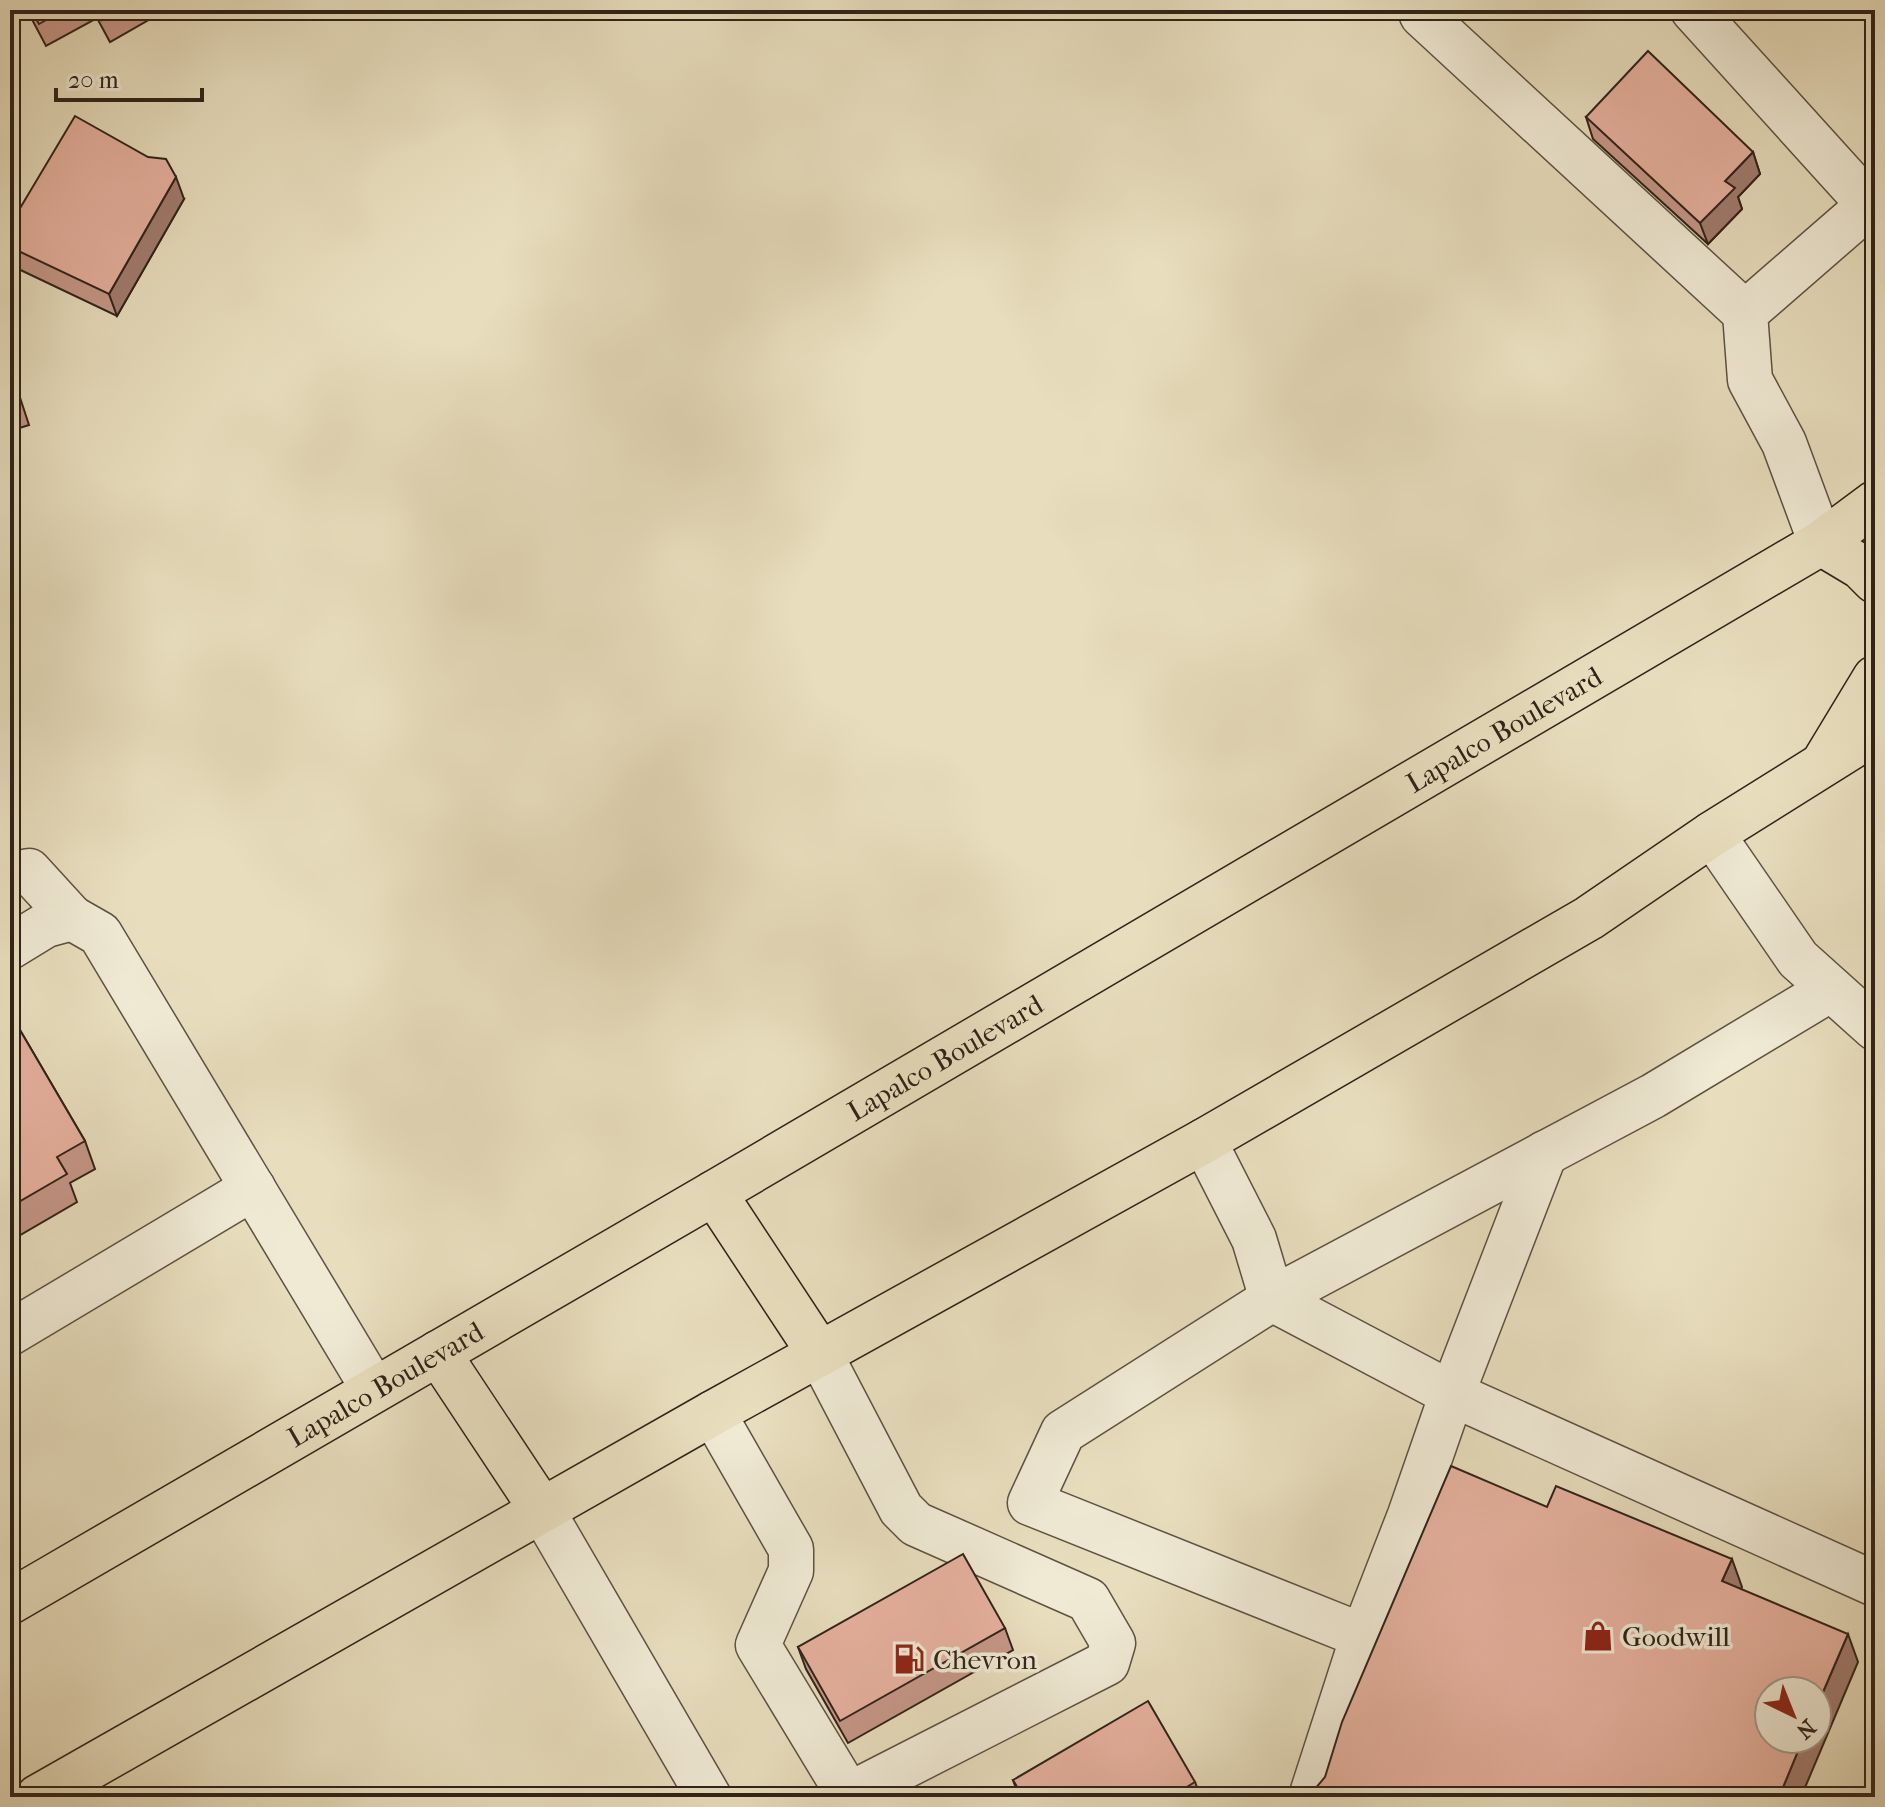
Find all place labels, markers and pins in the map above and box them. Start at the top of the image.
shop icon: Goodwill [1581,1619,1615,1653]
place label: Goodwill [1622,1620,1730,1653]
fuel station icon: Chevron [892,1642,926,1676]
place label: Chevron [933,1643,1037,1676]

